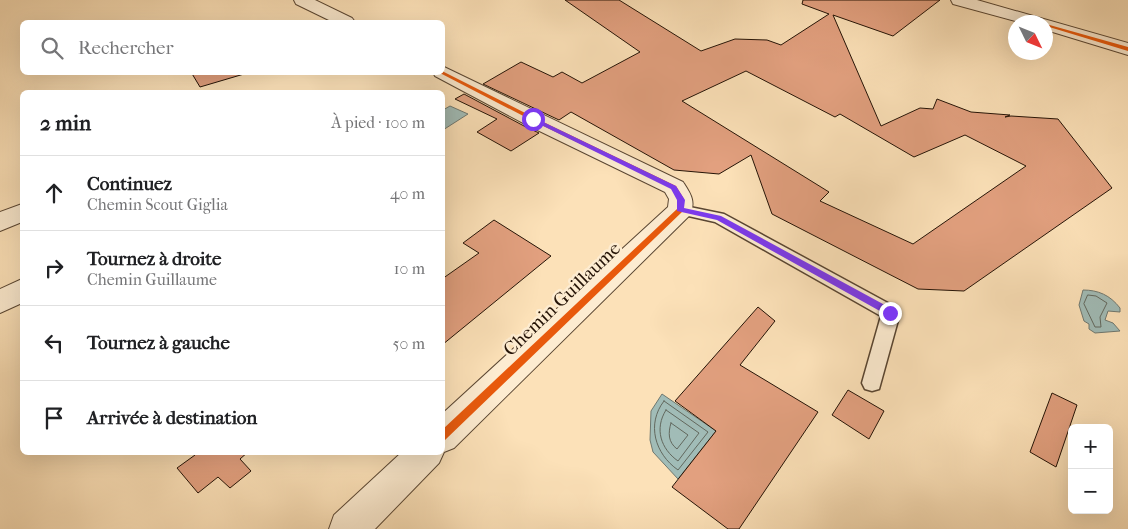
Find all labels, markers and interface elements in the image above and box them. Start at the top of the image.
north arrow [1008,15,1053,60]
search box [20,20,445,75]
icon: search [38,34,66,62]
text: Rechercher [78,37,174,59]
route start [522,108,545,131]
text: 2 min [40,111,91,135]
text: À pied · 100 m [331,113,425,132]
text: Continuez [87,173,172,195]
icon: ahead [40,179,68,207]
text: 40 m [390,184,425,203]
text: Chemin Scout Giglia [87,195,228,214]
street label: Chemin Guillaume [499,238,625,360]
text: Tournez à droite [87,248,221,270]
icon: right [40,254,68,282]
text: 10 m [394,259,425,278]
text: Chemin Guillaume [87,270,217,289]
route end [879,302,902,325]
icon: left [40,329,68,357]
text: Tournez à gauche [87,332,230,354]
text: 50 m [393,334,425,353]
icon: arrive [40,404,68,432]
text: Arrivée à destination [87,407,257,429]
map controls [1068,424,1113,514]
button: + [1068,424,1113,469]
button: − [1068,469,1113,514]

